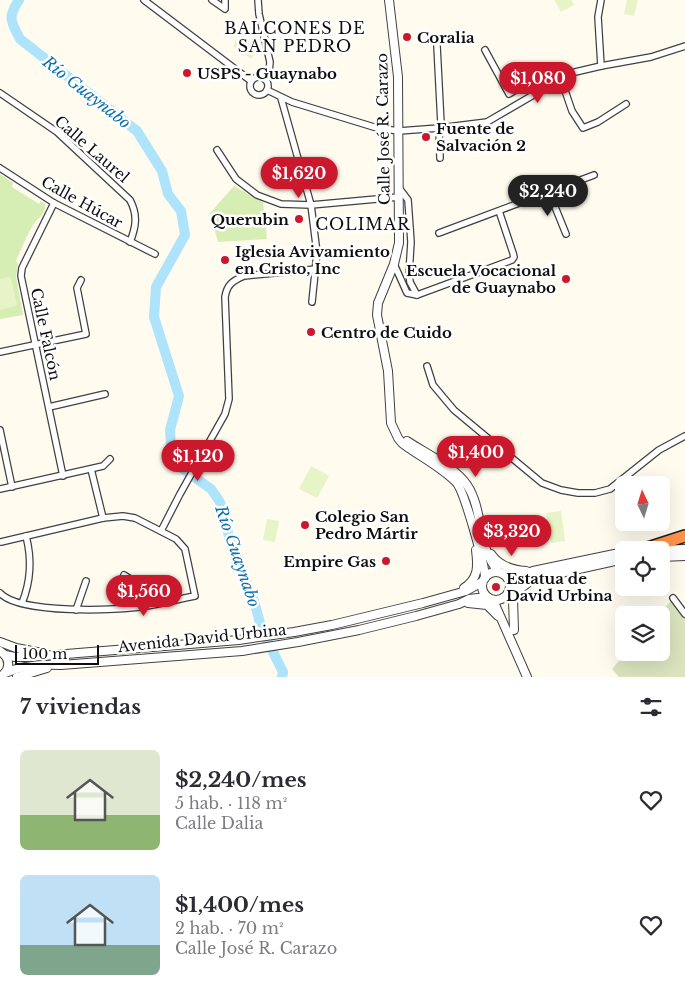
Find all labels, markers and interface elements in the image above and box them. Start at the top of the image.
district label: BALCONES DE SAN PEDRO [224,18,366,56]
place label: Coralia [417,28,475,47]
marker: Coralia [401,31,413,43]
water label: Río Guaynabo [38,51,135,133]
street label: Calle José R. Carazo [372,53,394,205]
pin: $1,080 [497,62,579,104]
place label: USPS - Guaynabo [197,64,337,83]
marker: USPS - Guaynabo [181,67,193,79]
text: $1,080 [510,68,566,88]
street label: Calle Laurel [51,111,133,187]
place label: Fuente de Salvación 2 [436,119,526,155]
marker: Fuente de Salvación 2 [420,131,432,143]
pin: $1,620 [258,156,340,199]
text: $1,620 [272,163,326,183]
street label: Calle Húcar [38,172,127,233]
pin: $2,240 [507,174,589,217]
text: $2,240 [519,181,577,201]
place label: Querubin [211,210,289,229]
marker: Querubin [293,213,305,225]
district label: COLIMAR [315,214,411,234]
place label: Iglesia Avivamiento en Cristo, Inc [235,242,390,278]
marker: Iglesia Avivamiento en Cristo, Inc [219,254,231,266]
place label: Escuela Vocacional de Guaynabo [406,261,557,297]
marker: Escuela Vocacional de Guaynabo [560,273,572,285]
street label: Calle Falcón [27,286,65,382]
place label: Centro de Cuido [321,323,452,342]
marker: Centro de Cuido [305,326,317,338]
pin: $1,400 [435,436,517,478]
pin: $1,120 [157,440,239,482]
text: $1,400 [448,442,504,462]
text: $1,120 [173,446,223,466]
north arrow [615,476,670,531]
map controls [615,476,670,661]
water label: Río Guaynabo [211,502,265,609]
place label: Colegio San Pedro Mártir [315,507,418,543]
pin: $3,320 [471,514,553,557]
marker: Colegio San Pedro Mártir [299,519,311,531]
text: $3,320 [483,521,541,541]
button: locate [615,541,670,596]
place label: Empire Gas [283,552,376,571]
marker: Empire Gas [380,555,392,567]
place label: Estatua de David Urbina [506,569,613,605]
pin: $1,560 [103,574,185,617]
text: $1,560 [117,581,171,601]
marker: Estatua de David Urbina [490,581,502,593]
button: layers [615,606,670,661]
street label: Avenida David Urbina [116,620,288,656]
scale bar [15,642,99,665]
text: 100 m [22,645,67,663]
icon: filters [637,693,665,721]
text: 7 viviendas [20,694,141,720]
text: $2,240/mes [175,767,306,793]
icon: home [60,770,120,830]
icon: heart [637,786,665,814]
text: 5 hab. · 118 m² [175,793,287,813]
text: Calle Dalia [175,813,263,833]
text: $1,400/mes [175,892,304,918]
icon: home [60,895,120,955]
icon: heart [637,911,665,939]
text: 2 hab. · 70 m² [175,918,284,938]
text: Calle José R. Carazo [175,938,337,958]

